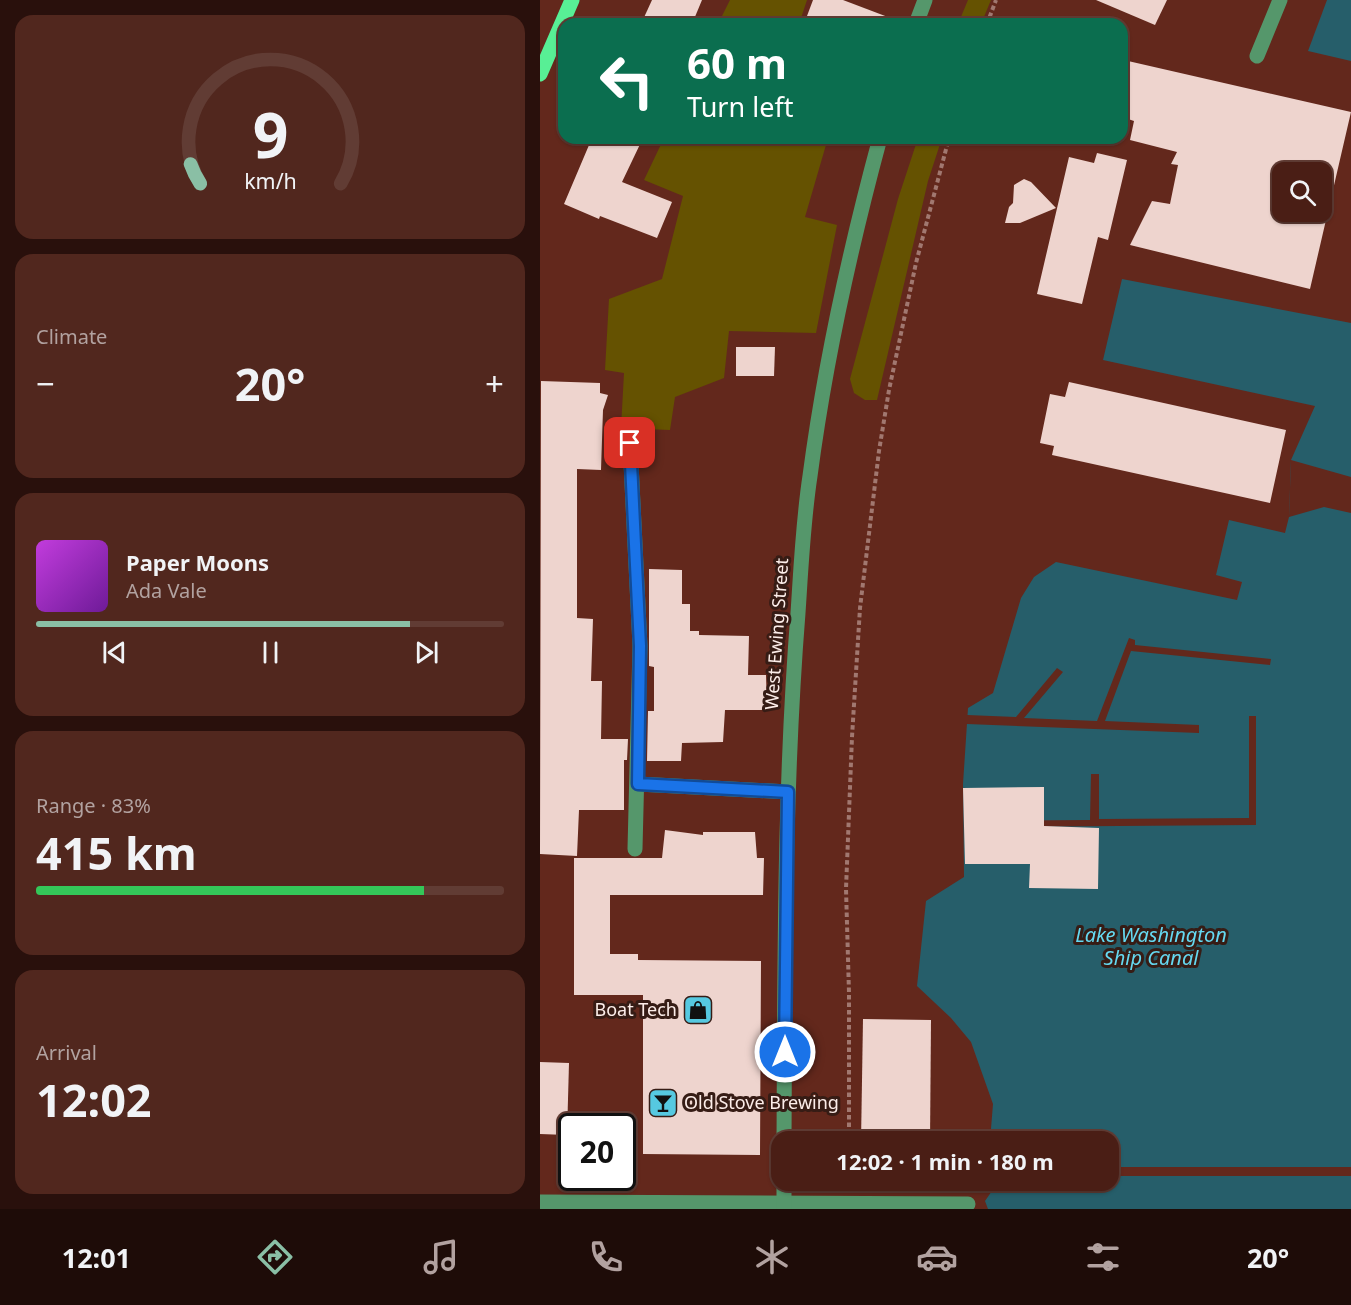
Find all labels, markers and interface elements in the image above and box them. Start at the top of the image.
text: 60 m [687,34,787,91]
icon: left [588,42,666,120]
text: Turn left [687,88,793,125]
text: 9 [252,91,288,176]
map controls [1272,162,1332,222]
button: search [1272,162,1332,222]
text: km/h [244,166,296,195]
text: Climate [36,323,107,350]
text: 20° [235,353,305,414]
text: − [36,361,55,406]
text: + [485,361,504,406]
pin [604,417,655,468]
icon: arrive [613,426,646,459]
text: Paper Moons [126,547,269,577]
street label: West Ewing Street [759,557,793,711]
text: Ada Vale [126,577,207,604]
icon: previous [98,636,131,669]
icon: pause [254,636,287,669]
icon: next [410,636,443,669]
text: Range · 83% [36,792,151,819]
text: 415 km [36,822,197,883]
water label: Lake Washington Ship Canal [1075,921,1227,971]
shop icon: Boat Tech [682,994,714,1026]
place label: Boat Tech [594,997,677,1021]
position arrow [753,1020,817,1084]
text: Arrival [36,1039,97,1066]
text: 12:02 [36,1069,152,1130]
bar icon: Old Stove Brewing [647,1087,679,1119]
place label: Old Stove Brewing [684,1090,839,1114]
speed limit sign: 20 [558,1113,636,1191]
text: 12:02 · 1 min · 180 m [836,1146,1054,1176]
icon: directions [254,1236,296,1278]
icon: music [420,1236,462,1278]
icon: phone [585,1236,627,1278]
icon: climate [751,1236,793,1278]
icon: car [916,1236,958,1278]
icon: filters [1082,1236,1124,1278]
text: 12:01 [62,1239,131,1276]
text: 20° [1247,1239,1289,1276]

